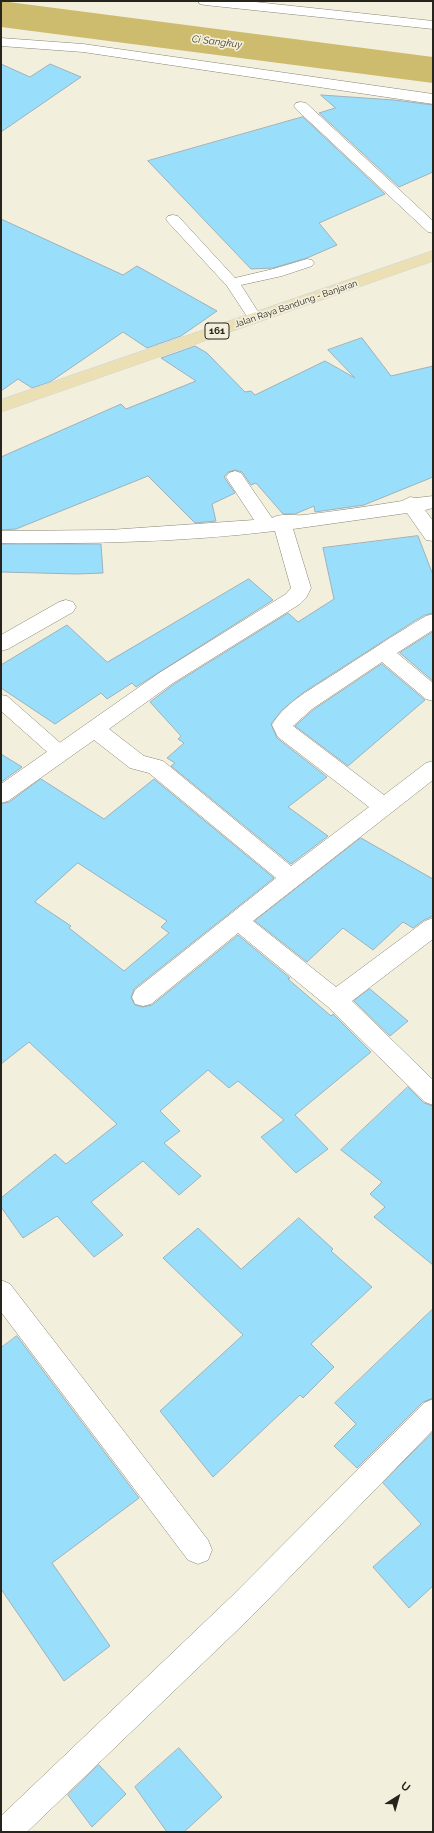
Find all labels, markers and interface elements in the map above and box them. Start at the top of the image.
water label: Ci Sangkuy [191,33,243,51]
street label: Jalan Raya Bandung - Banjaran [233,278,359,330]
road number: 161 [205,323,229,339]
north arrow [378,1777,418,1817]
text: U [398,1779,413,1795]

